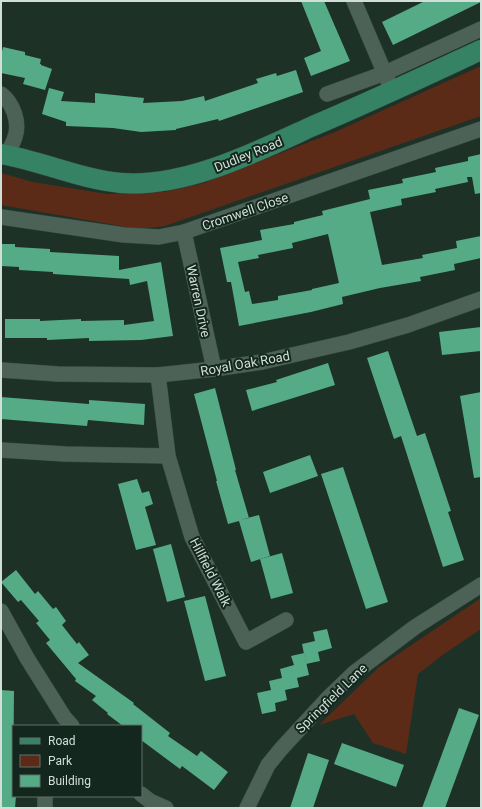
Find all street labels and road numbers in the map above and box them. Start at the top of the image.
street label: Dudley Road [212,134,284,175]
street label: Cromwell Close [200,190,290,233]
street label: Warren Drive [184,264,214,339]
street label: Royal Oak Road [199,348,291,379]
street label: Hillfield Walk [187,536,234,609]
street label: Springfield Lane [293,661,370,736]

